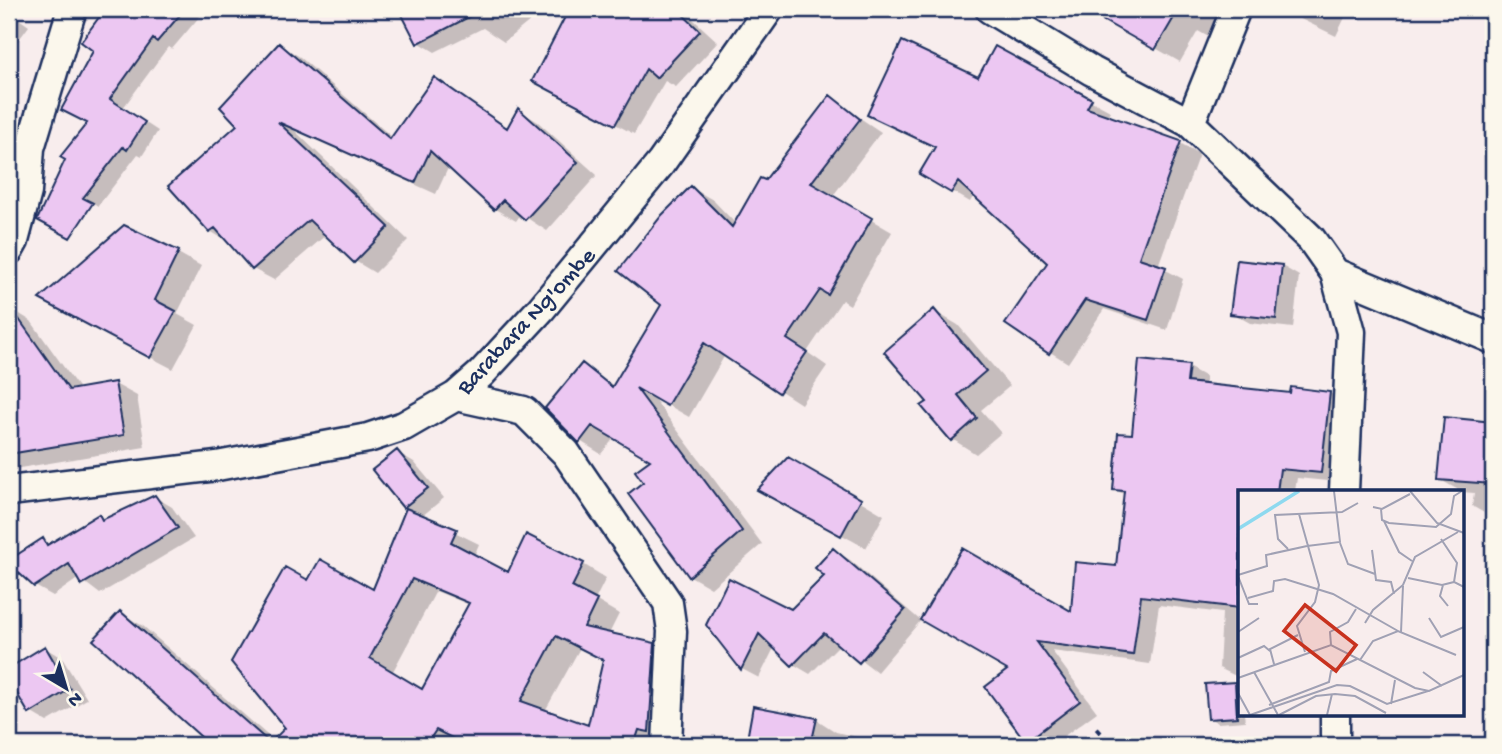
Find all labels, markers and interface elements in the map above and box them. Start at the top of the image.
street label: Barabara Ng'ombe [451,242,604,403]
inset map [1238,490,1464,716]
north arrow [32,652,102,722]
text: N [62,686,86,712]

